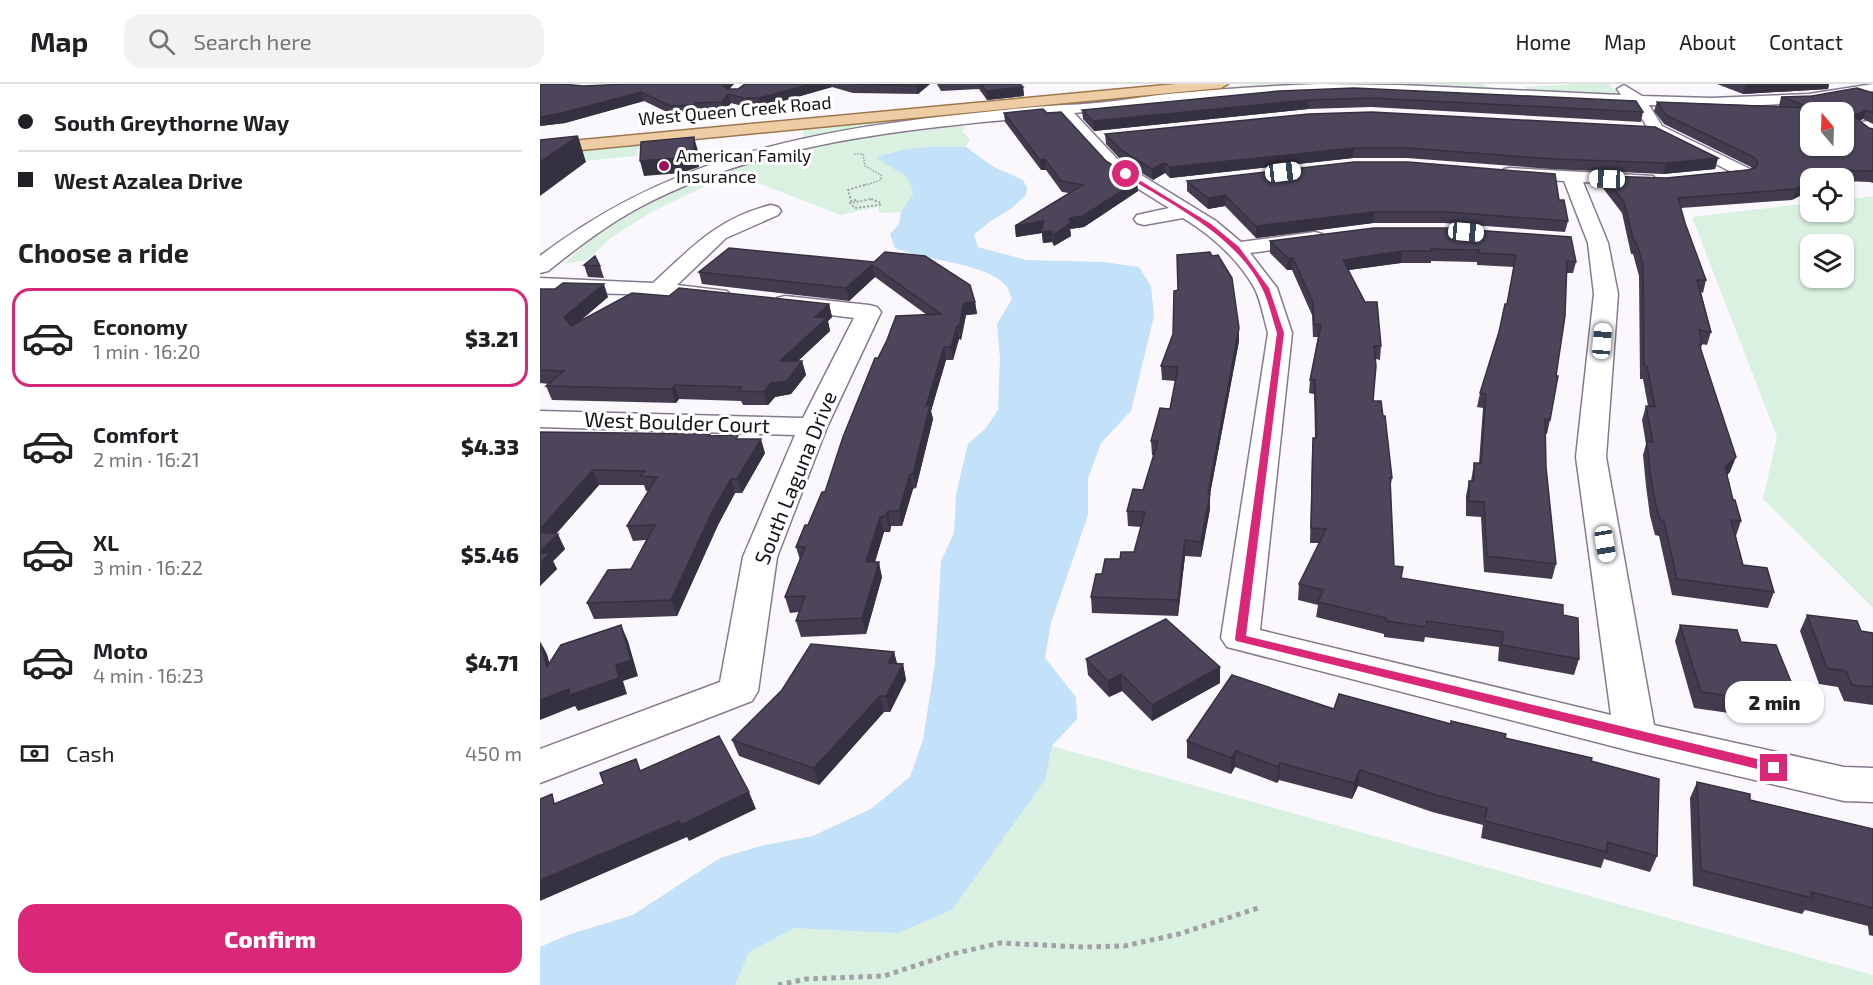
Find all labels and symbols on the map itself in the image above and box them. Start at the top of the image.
street label: West Queen Creek Road [638,91,832,129]
north arrow [1800,102,1854,156]
place label: American Family Insurance [676,144,812,187]
marker: American Family Insurance [657,159,671,173]
route start [1112,160,1139,187]
car [1264,161,1302,183]
car [1589,169,1625,189]
car [1447,221,1485,243]
car [1591,322,1613,360]
street label: South Laguna Drive [748,387,841,568]
street label: West Boulder Court [584,406,770,437]
car [1593,525,1617,563]
callout: 2 min [1724,681,1824,723]
route end [1760,754,1787,781]

